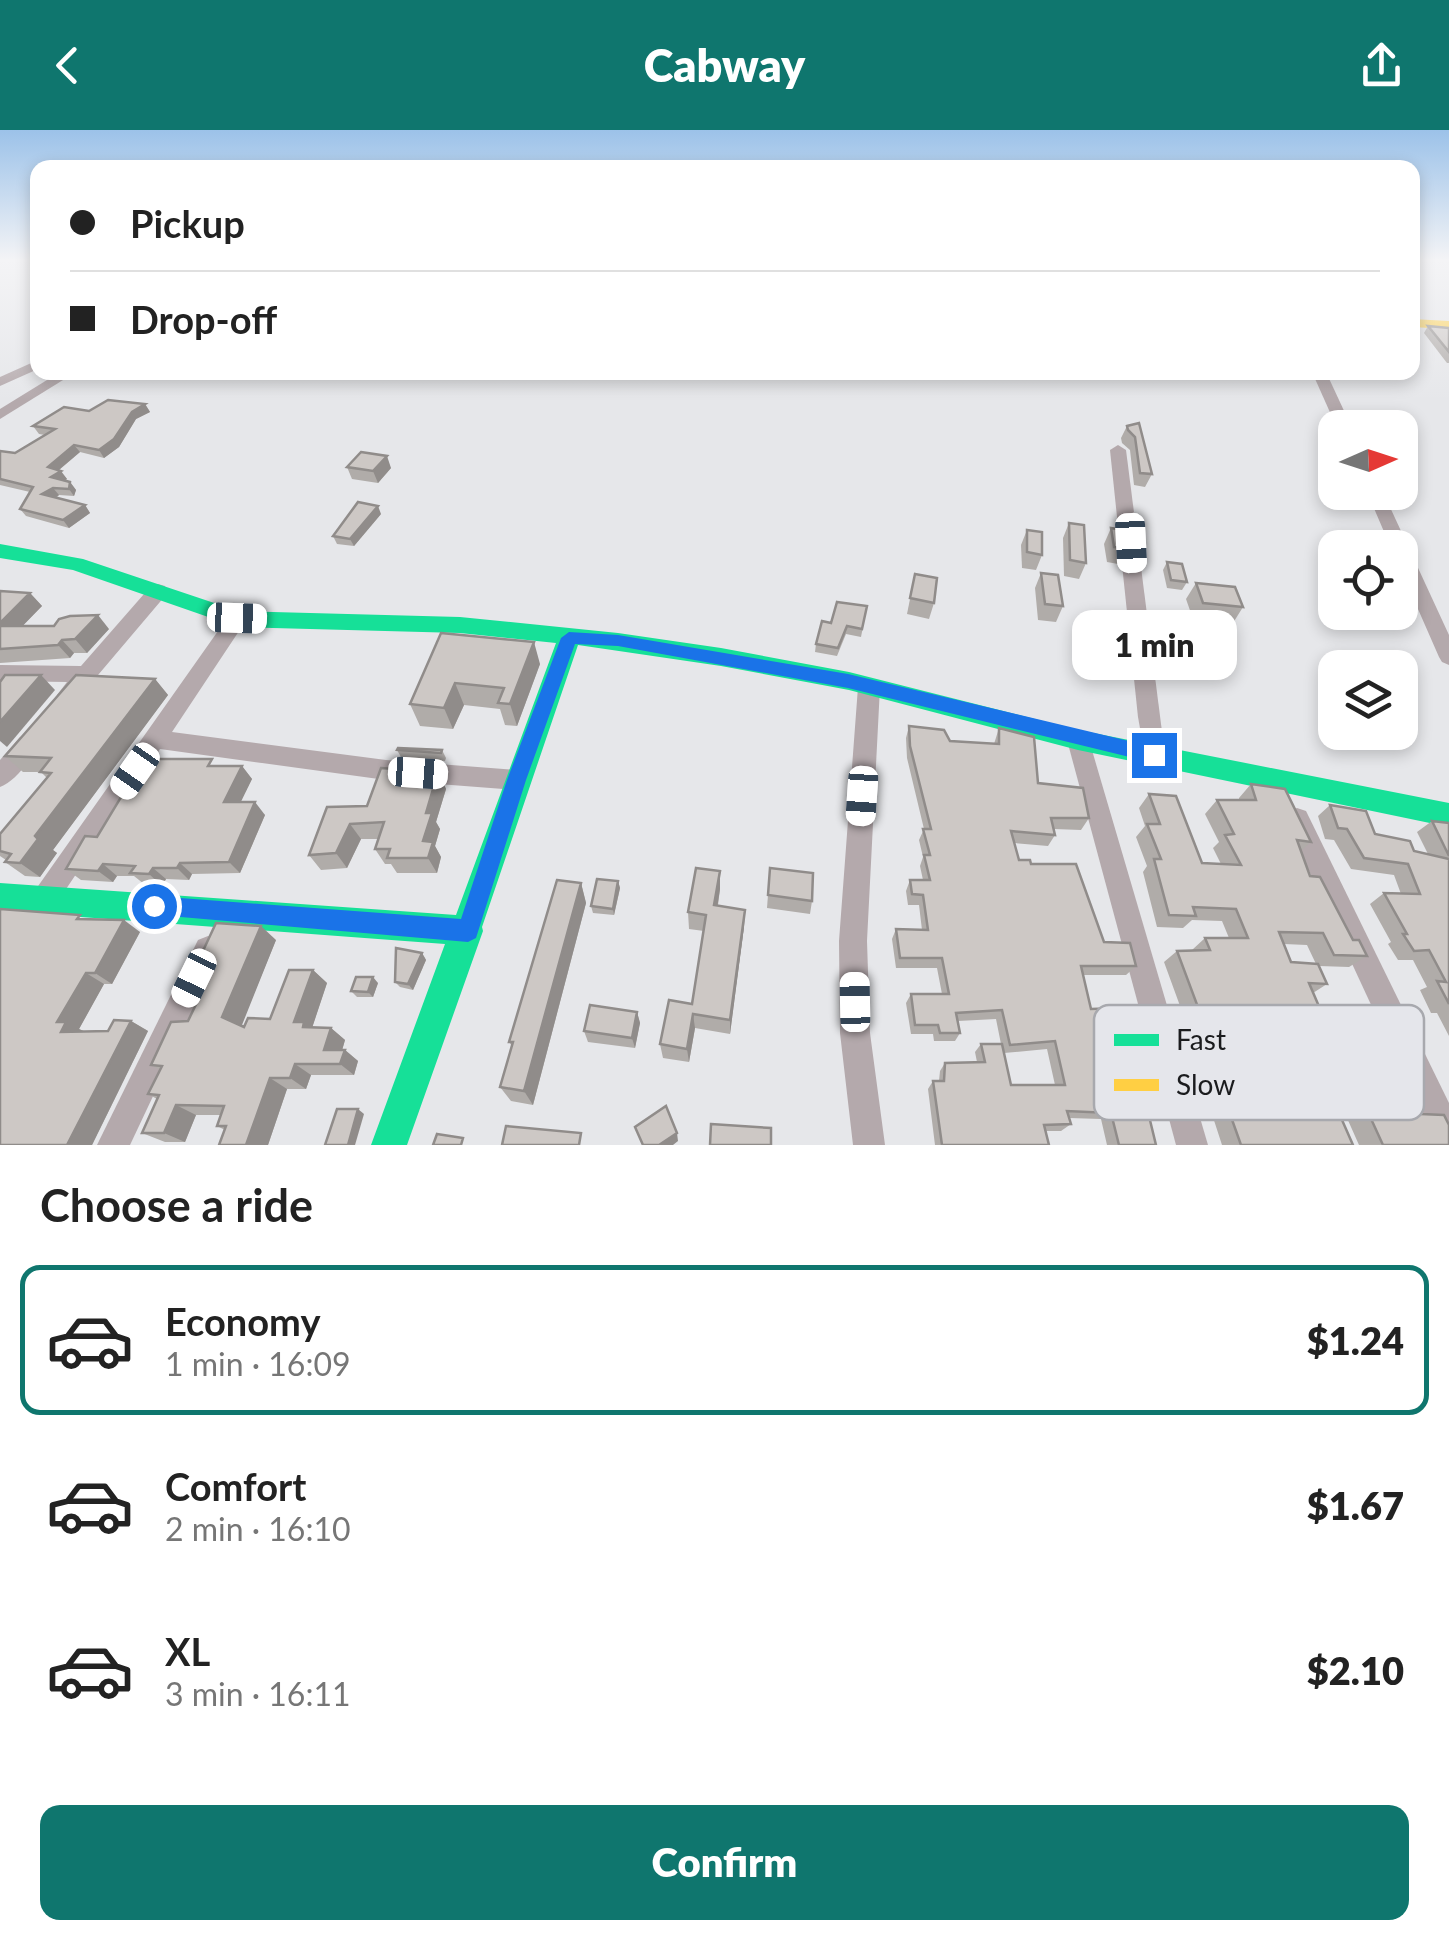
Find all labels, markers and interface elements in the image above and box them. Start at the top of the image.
icon: back [40,38,95,93]
text: Cabway [644,38,805,92]
icon: share [1354,38,1409,93]
text: Pickup [130,200,245,246]
text: Drop-off [130,296,277,342]
north arrow [1318,410,1418,510]
map controls [1318,410,1418,750]
car [1114,512,1148,574]
button: locate [1318,530,1418,630]
car [206,602,268,634]
callout: 1 min [1072,610,1236,680]
text: 1 min [1115,625,1194,664]
button: layers [1318,650,1418,750]
route end [1132,733,1177,778]
car [106,738,164,804]
car [387,756,449,790]
car [845,765,879,827]
route start [132,884,177,929]
car [167,944,221,1012]
car [839,972,871,1032]
legend [1094,1005,1424,1120]
text: Fast [1176,1022,1226,1056]
text: Slow [1176,1067,1235,1101]
text: Choose a ride [40,1178,313,1232]
icon: car [45,1295,135,1385]
text: Economy [165,1298,320,1344]
text: $1.24 [1307,1317,1404,1363]
text: 1 min · 16:09 [165,1344,351,1383]
icon: car [45,1460,135,1550]
text: Comfort [165,1463,306,1509]
text: $1.67 [1307,1482,1404,1528]
text: 2 min · 16:10 [165,1509,351,1548]
icon: car [45,1625,135,1715]
text: XL [165,1628,210,1674]
text: $2.10 [1307,1647,1404,1693]
text: 3 min · 16:11 [165,1674,351,1713]
button: Confirm [40,1805,1409,1920]

